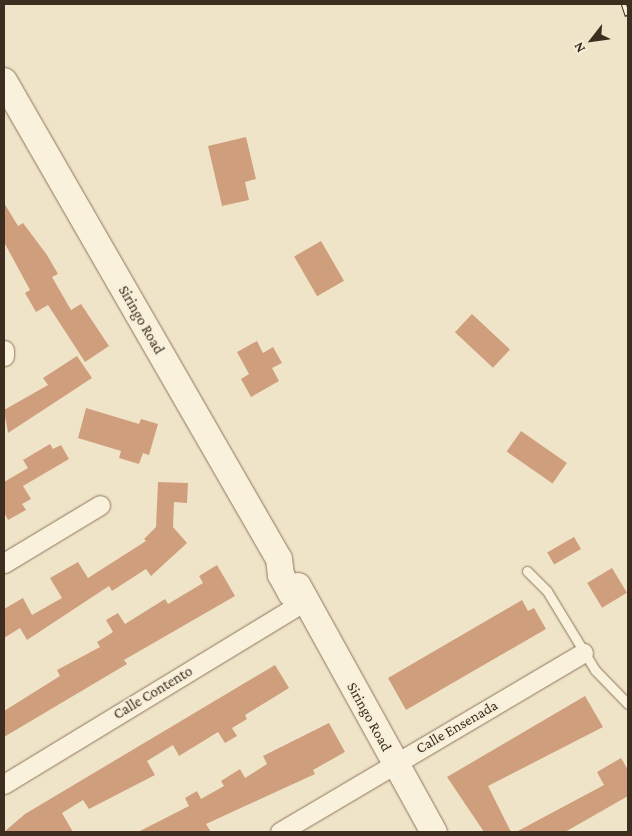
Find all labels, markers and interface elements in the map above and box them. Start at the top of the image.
north arrow [567,15,617,65]
text: N [570,39,588,56]
street label: Siringo Road [114,283,168,357]
street label: Calle Contento [110,662,196,724]
street label: Siringo Road [343,679,395,755]
street label: Calle Ensenada [413,696,501,758]

